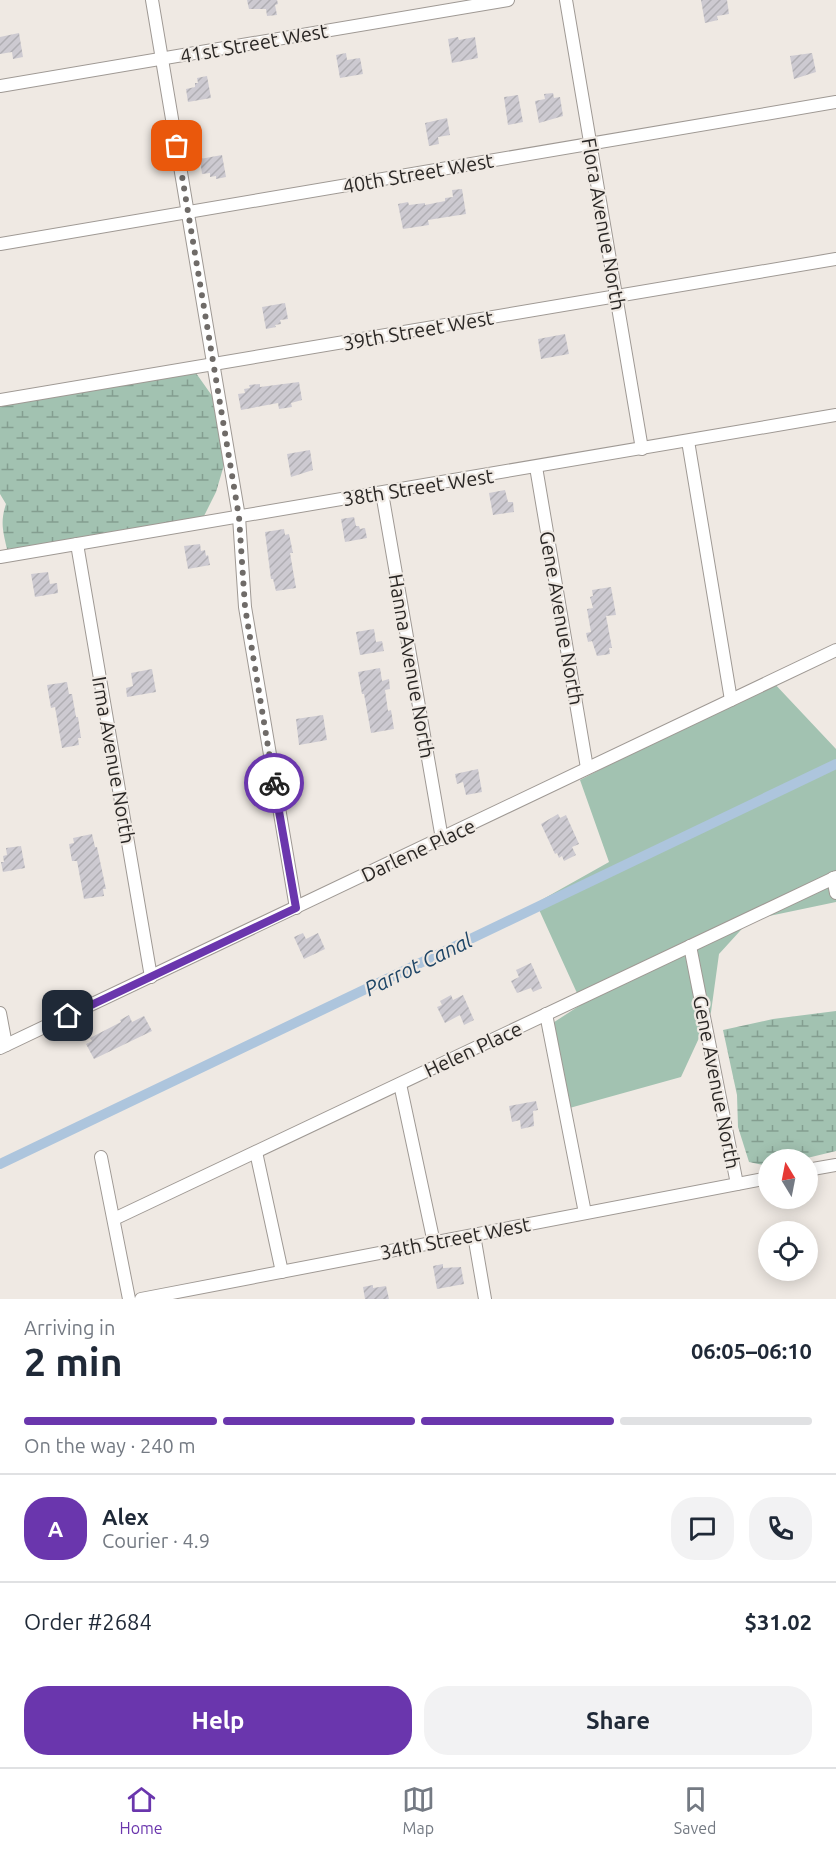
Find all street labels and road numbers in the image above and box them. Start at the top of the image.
street label: 41st Street West [178,19,330,67]
street label: Flora Avenue North [578,136,630,312]
street label: 40th Street West [341,148,495,198]
street label: 39th Street West [341,305,495,355]
street label: 38th Street West [341,464,495,510]
street label: Gene Avenue North [535,529,589,707]
street label: Hanna Avenue North [384,572,440,760]
street label: Irma Avenue North [88,674,140,846]
street label: Darlene Place [357,814,479,886]
street label: Gene Avenue North [689,993,745,1171]
street label: Helen Place [421,1016,525,1082]
street label: 34th Street West [378,1212,532,1264]

